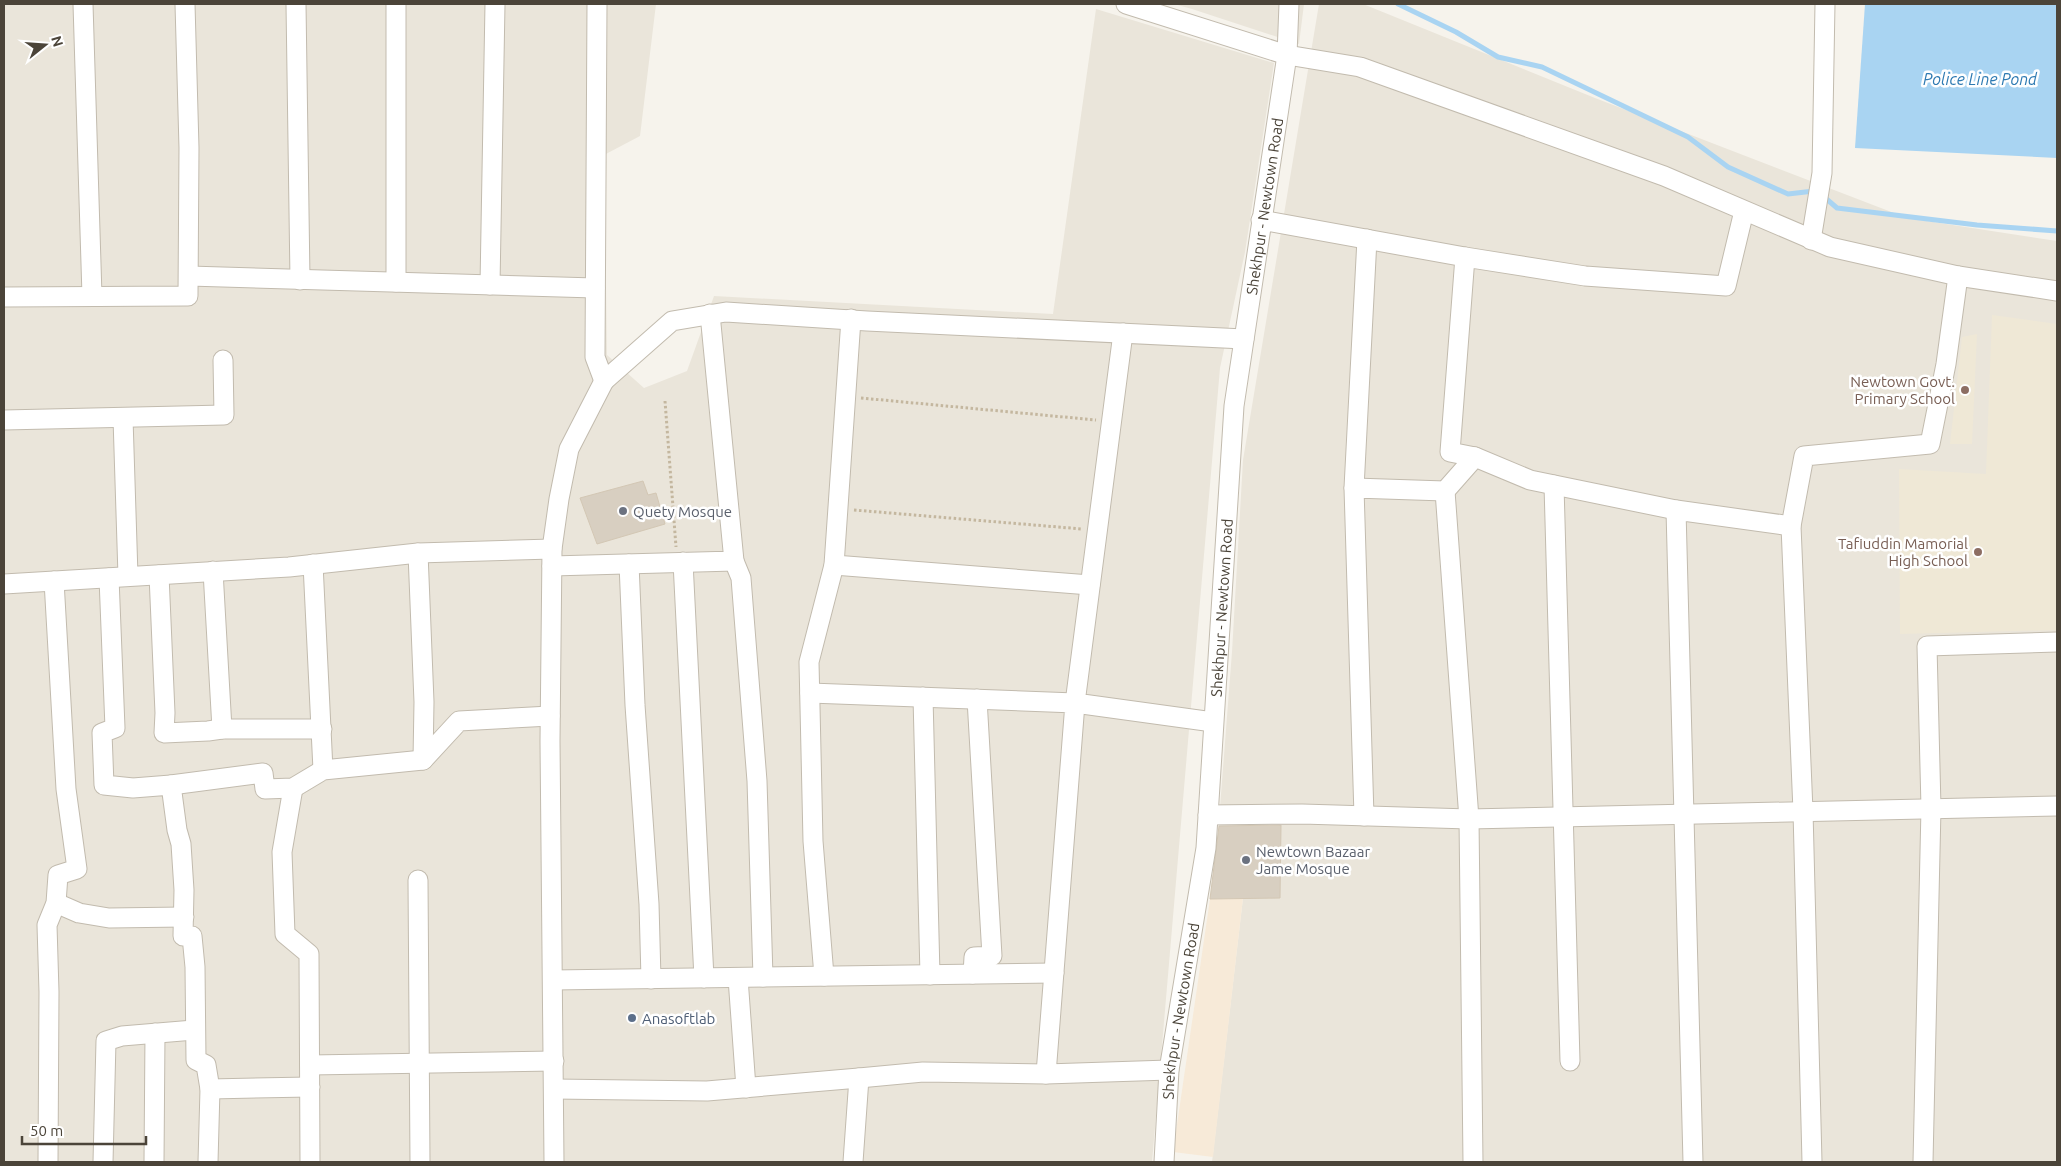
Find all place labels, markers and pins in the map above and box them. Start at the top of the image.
place label: Newtown Govt. Primary School [1850,373,1955,407]
marker: Newtown Govt. Primary School [1959,384,1971,396]
place label: Quety Mosque [633,503,732,520]
marker: Quety Mosque [617,505,629,517]
place label: Tafiuddin Mamorial High School [1838,535,1968,569]
marker: Tafiuddin Mamorial High School [1972,546,1984,558]
place label: Newtown Bazaar Jame Mosque [1256,843,1370,877]
marker: Newtown Bazaar Jame Mosque [1240,854,1252,866]
place label: Anasoftlab [642,1010,715,1027]
marker: Anasoftlab [626,1012,638,1024]

